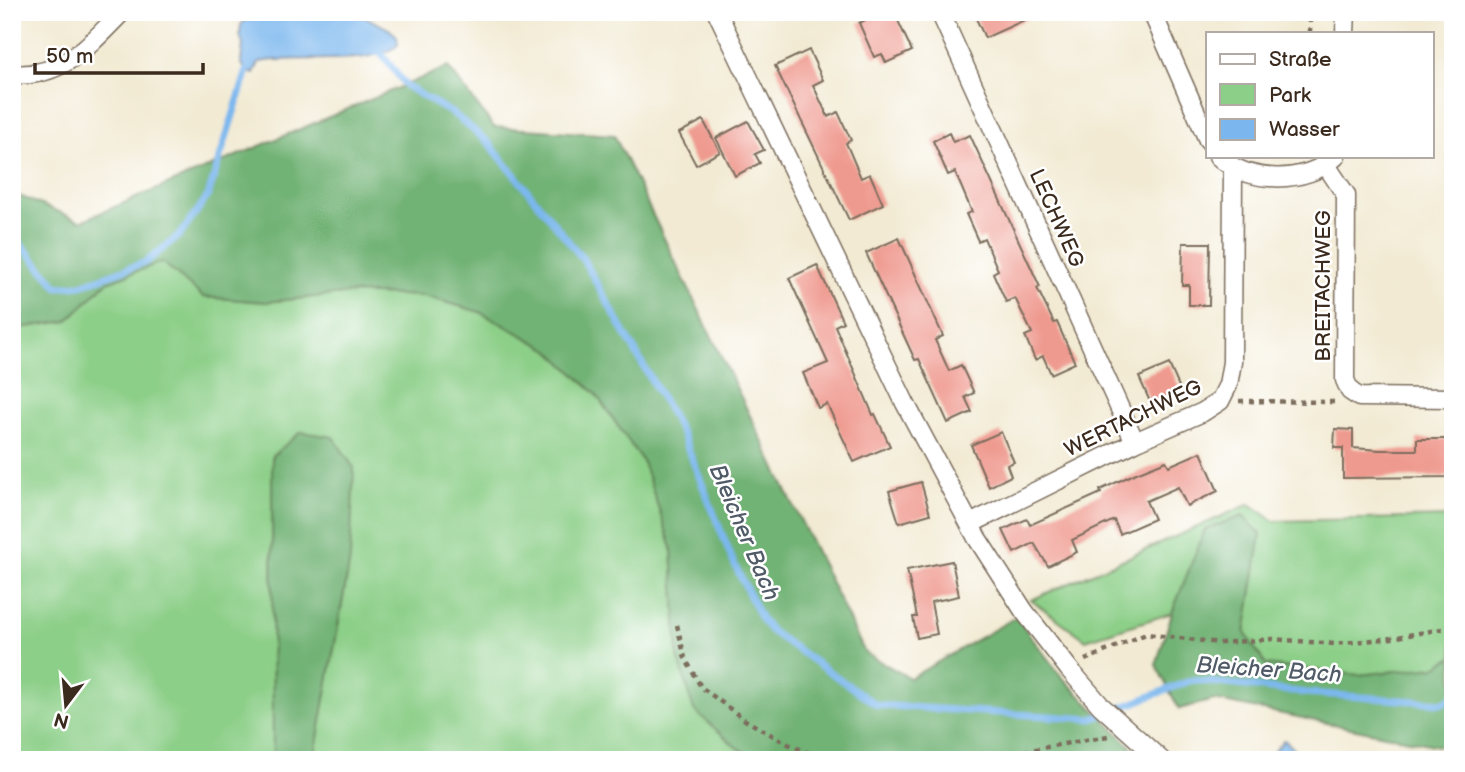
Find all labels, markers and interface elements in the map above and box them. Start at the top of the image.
scale bar [35,32,203,76]
legend [1206,32,1434,158]
text: 50 m [46,44,93,69]
text: Straße [1269,47,1331,72]
text: Park [1269,83,1312,108]
text: Wasser [1269,117,1340,142]
street label: LECHWEG [1024,165,1089,271]
street label: BREITACHWEG [1311,210,1336,362]
street label: WERTACHWEG [1061,374,1206,462]
water label: Bleicher Bach [703,460,786,605]
water label: Bleicher Bach [1195,651,1343,689]
north arrow [32,670,102,740]
text: N [52,707,72,733]

